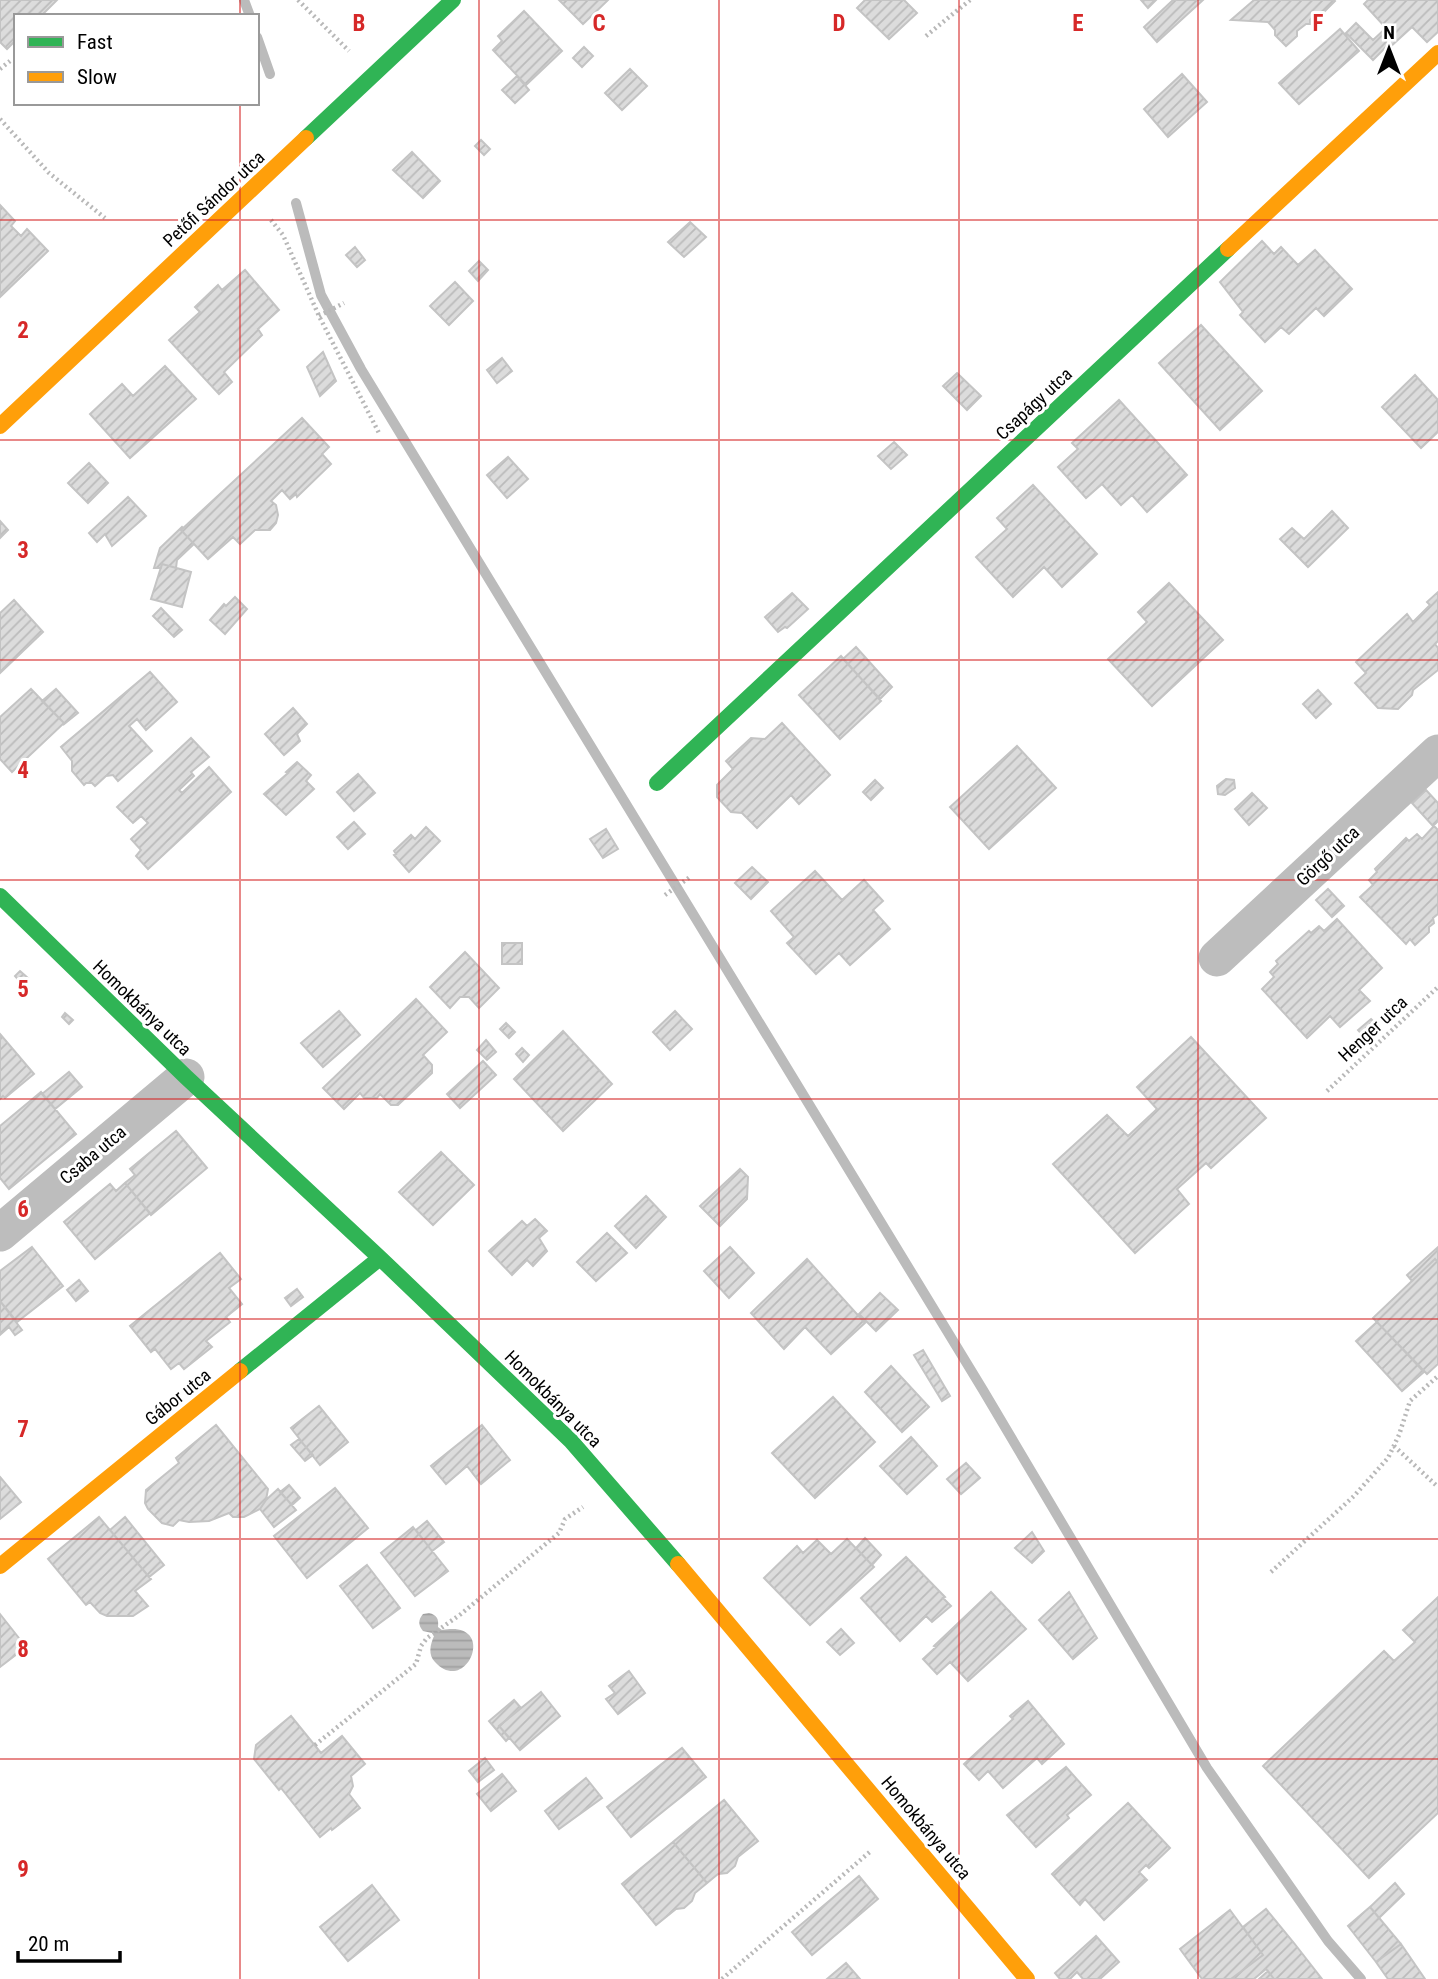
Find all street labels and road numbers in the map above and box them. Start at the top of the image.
street label: Petőfi Sándor utca [159,146,269,251]
street label: Csapágy utca [991,363,1076,444]
street label: Görgő utca [1292,821,1363,890]
street label: Homokbánya utca [89,956,196,1060]
street label: Henger utca [1334,992,1411,1066]
street label: Csaba utca [55,1121,130,1188]
street label: Homokbánya utca [501,1346,606,1451]
street label: Gábor utca [141,1364,215,1429]
street label: Homokbánya utca [877,1772,976,1884]

